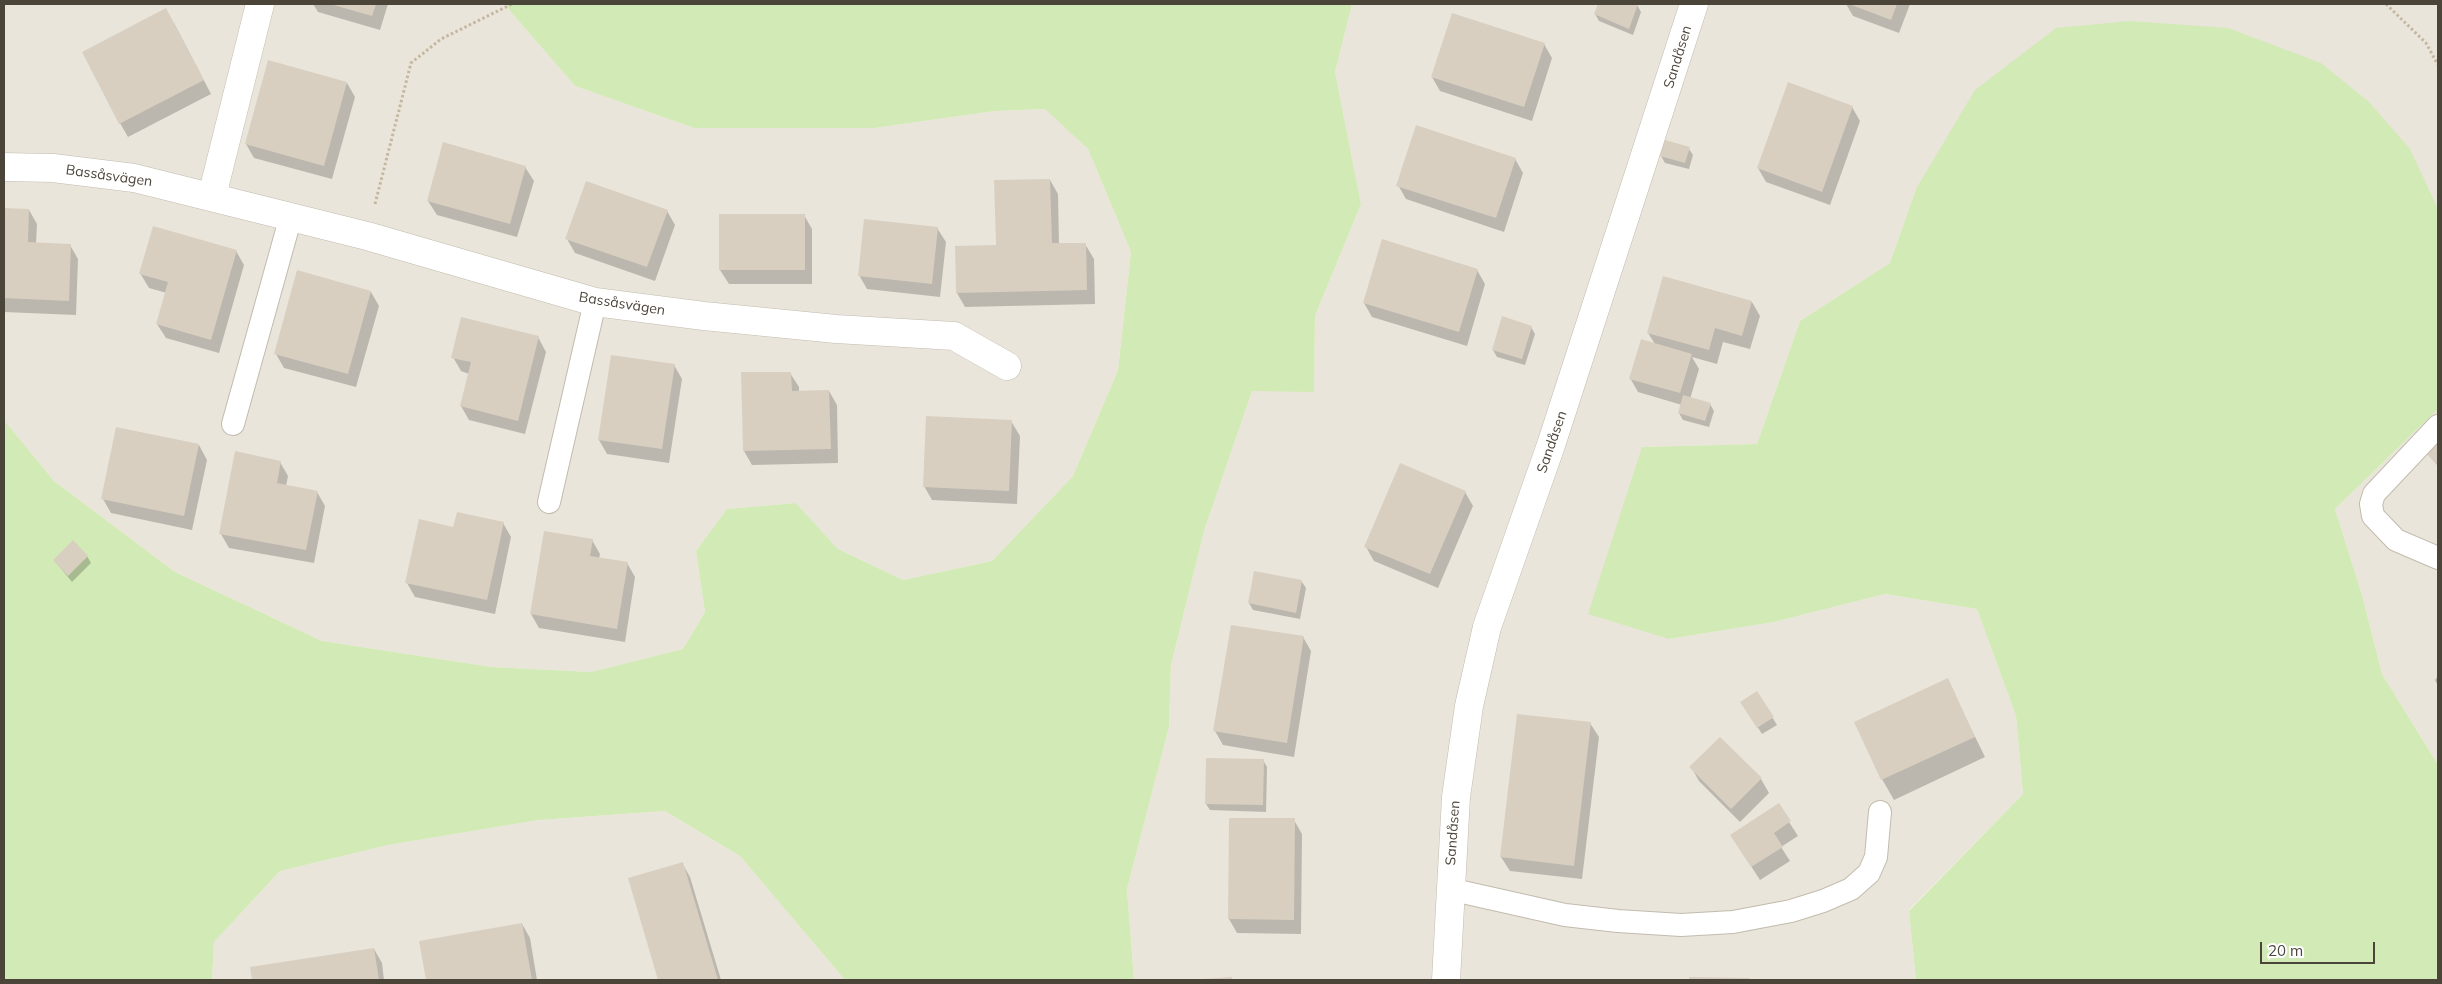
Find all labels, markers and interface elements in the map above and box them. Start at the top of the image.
street label: Sandåsen [1660,24,1696,90]
street label: Bassåsvägen [65,162,153,190]
street label: Bassåsvägen [578,289,666,319]
street label: Sandåsen [1533,409,1571,475]
street label: Sandåsen [1442,800,1464,866]
scale bar [2262,932,2377,964]
text: 20 m [2268,941,2303,960]

